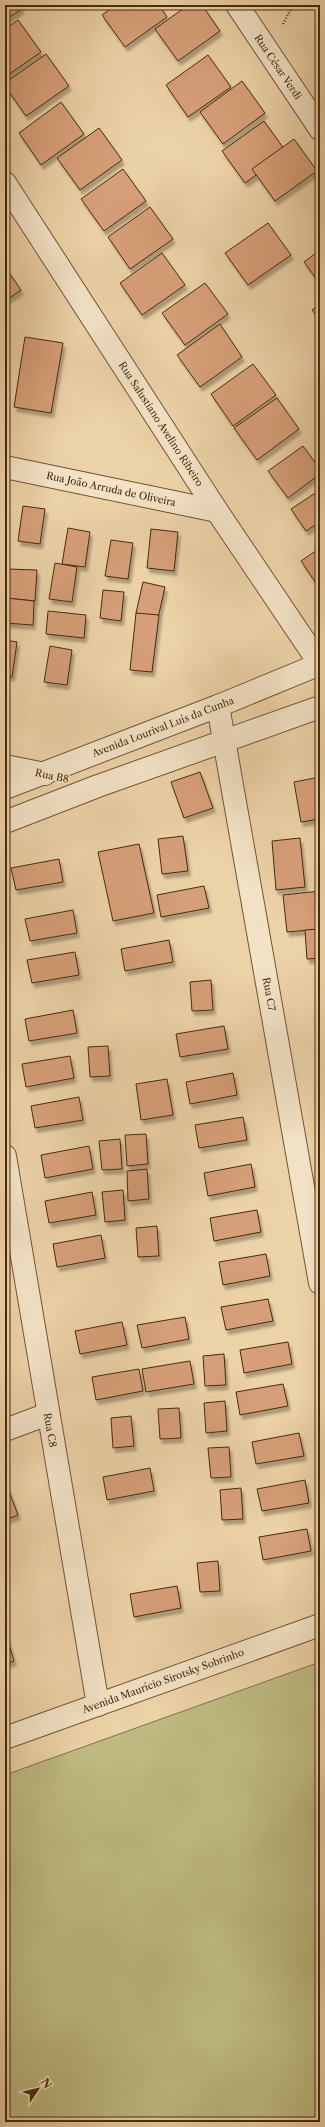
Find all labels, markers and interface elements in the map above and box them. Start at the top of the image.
street label: Rua César Verdi [251,32,305,102]
street label: Rua Salustiano Avelino Ribeiro [116,359,206,489]
street label: Rua João Arruda de Oliveira [45,469,178,509]
street label: Avenida Lourival Luís da Cunha [89,694,237,761]
street label: Rua B8 [34,766,70,786]
street label: Rua C7 [260,976,278,1012]
street label: Rua C8 [41,1412,59,1448]
street label: Avenida Maurício Sirotsky Sobrinho [79,1646,246,1717]
north arrow [18,2069,58,2109]
text: N [38,2075,55,2092]

